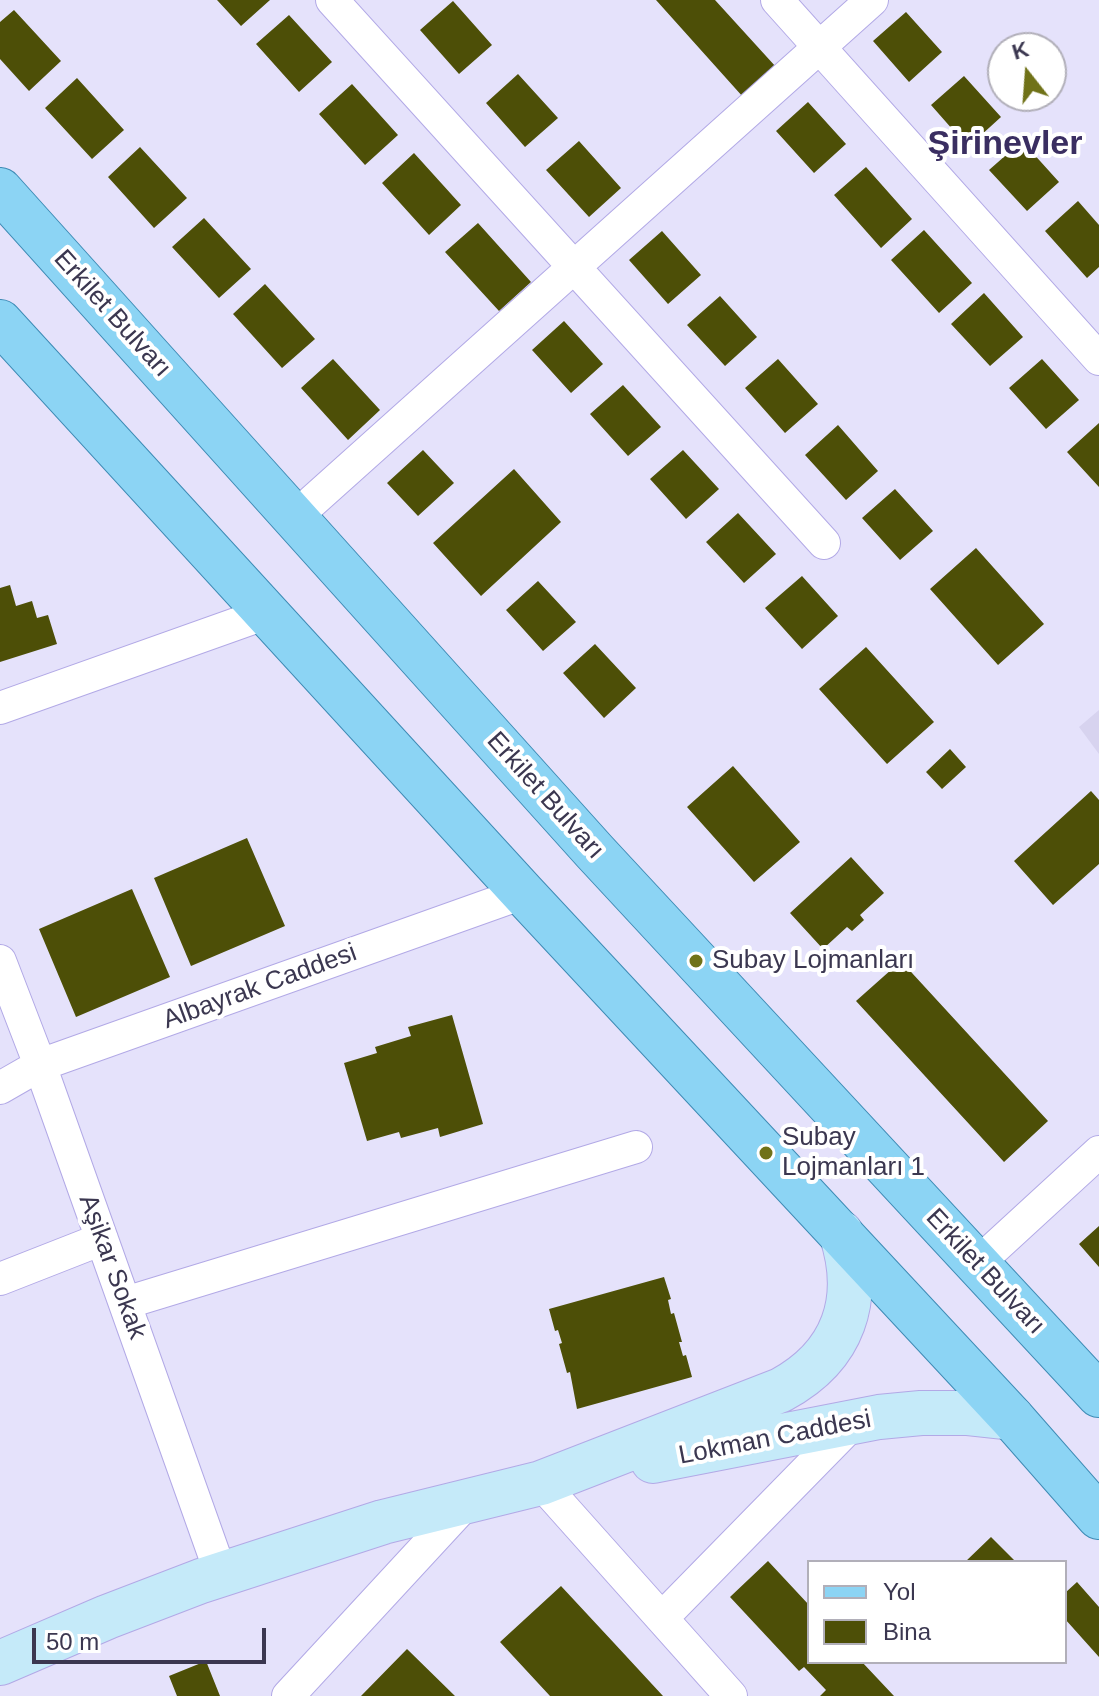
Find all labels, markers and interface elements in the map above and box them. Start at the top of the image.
north arrow [987,32,1067,112]
text: K [1009,36,1032,65]
district label: Şirinevler [928,125,1082,165]
street label: Erkilet Bulvarı [47,244,177,384]
street label: Erkilet Bulvarı [480,726,610,866]
street label: Albayrak Caddesi [159,937,361,1037]
place label: Subay Lojmanları [712,945,914,977]
marker: Subay Lojmanları [687,952,705,970]
place label: Subay Lojmanları 1 [782,1122,925,1184]
marker: Subay Lojmanları 1 [757,1144,775,1162]
street label: Aşikar Sokak [71,1190,153,1344]
street label: Erkilet Bulvarı [919,1203,1051,1341]
street label: Lokman Caddesi [676,1404,874,1472]
legend [807,1560,1067,1664]
text: Yol [883,1578,915,1605]
scale bar [36,1612,270,1662]
text: Bina [883,1618,931,1645]
text: 50 m [46,1628,99,1655]

